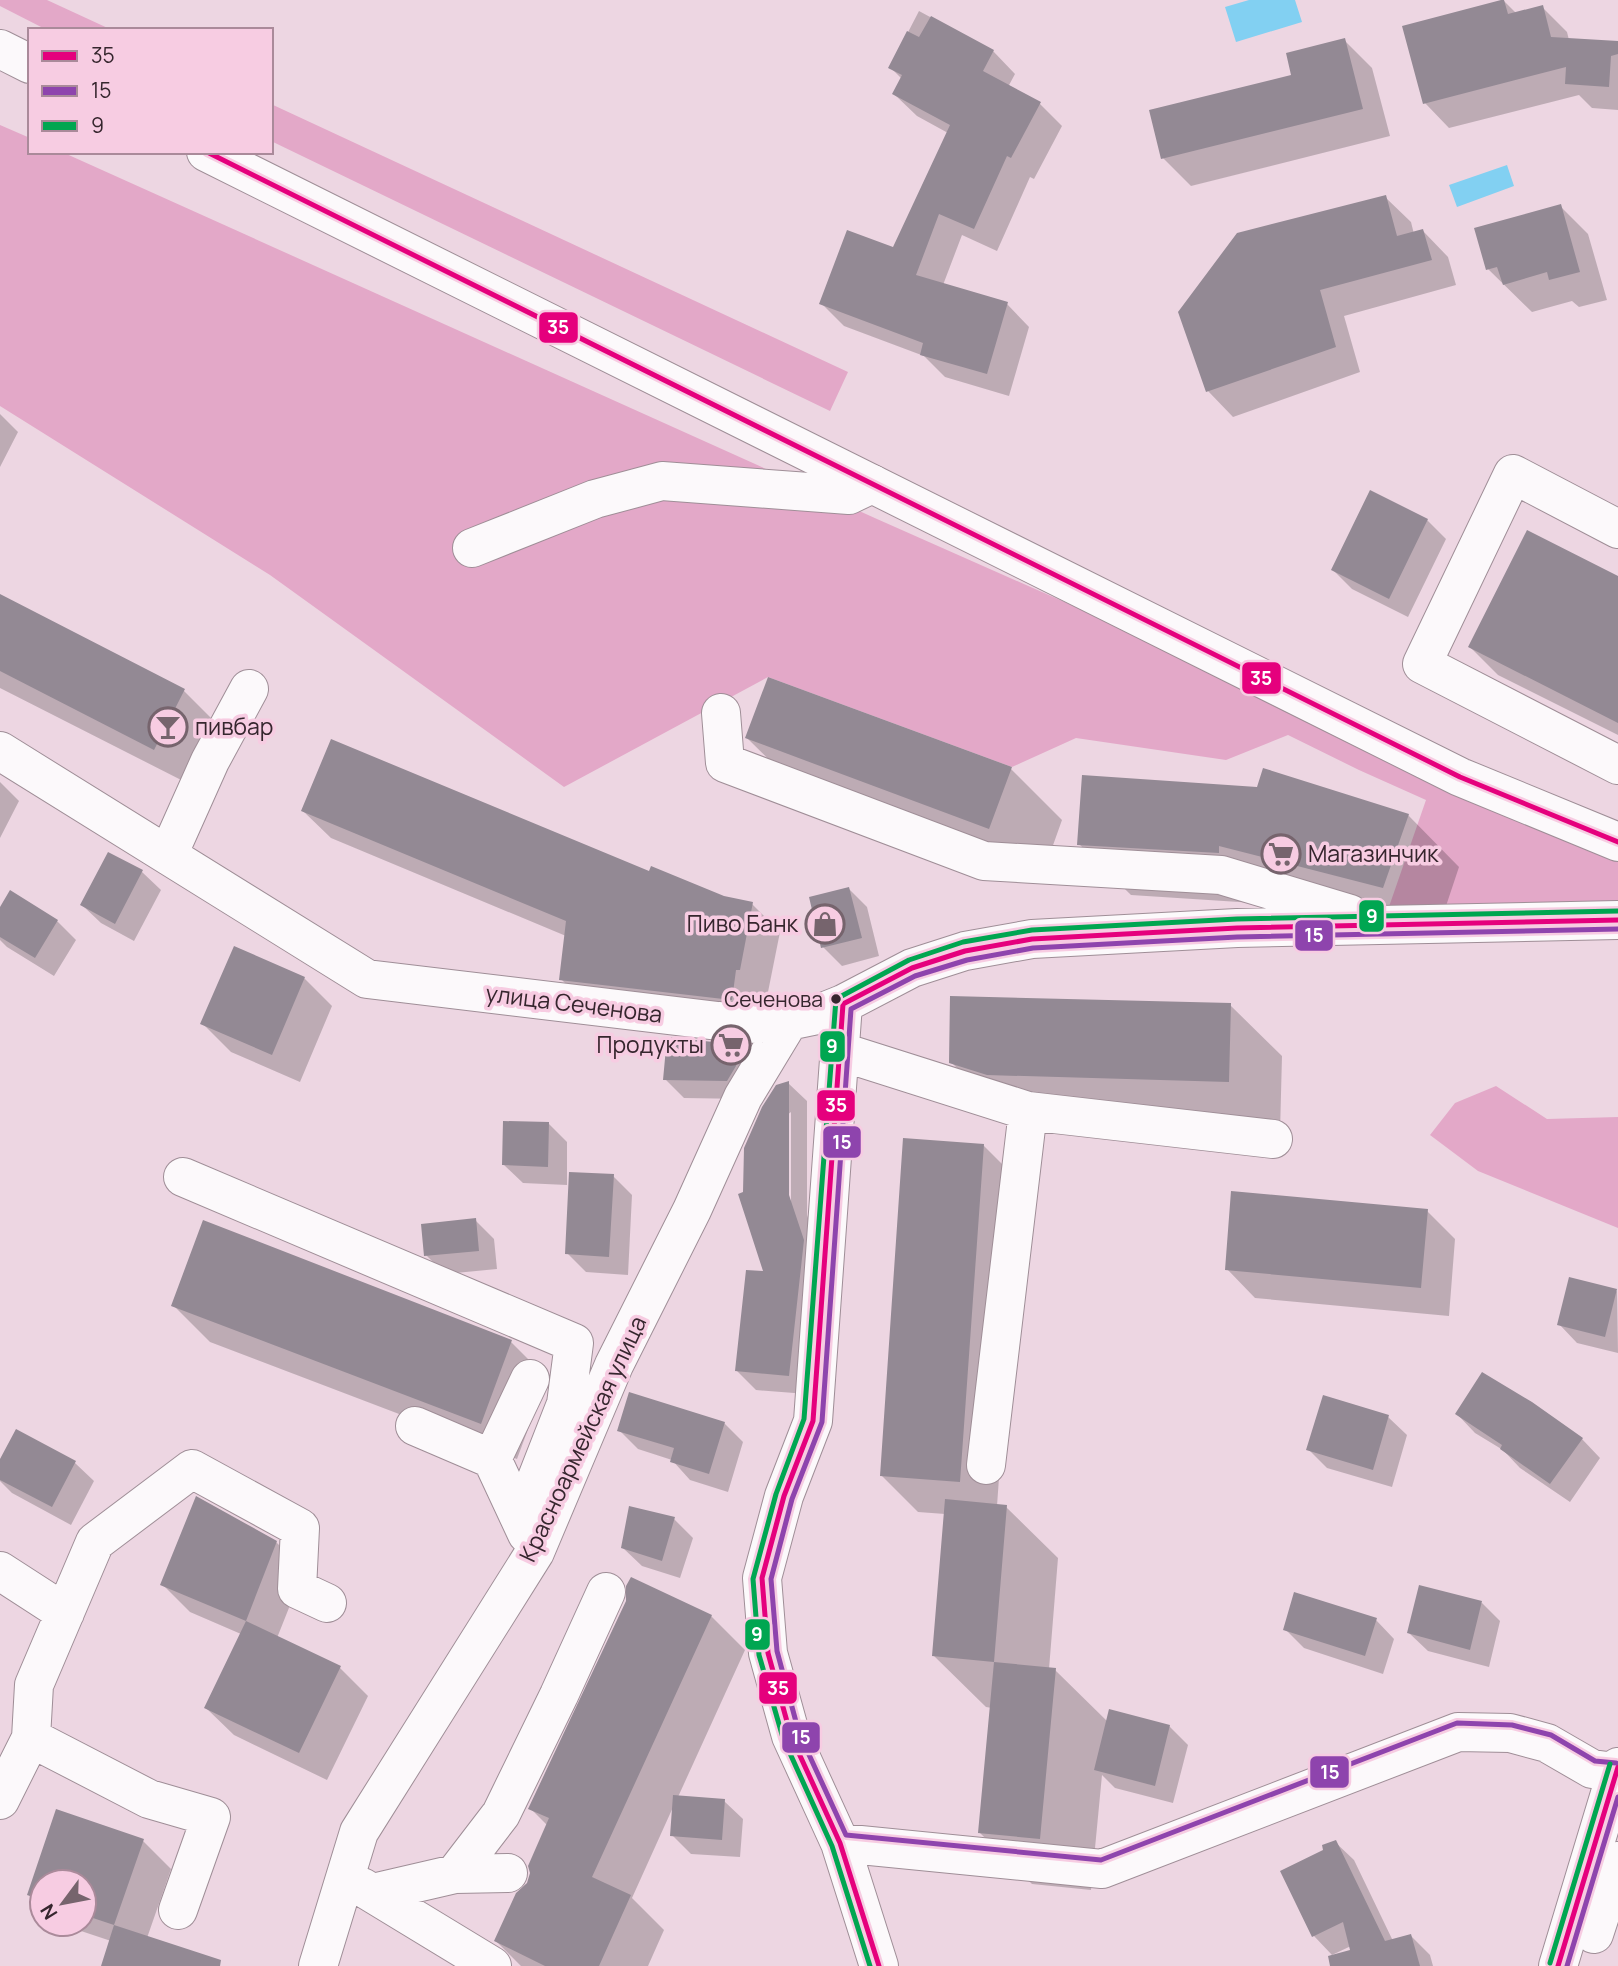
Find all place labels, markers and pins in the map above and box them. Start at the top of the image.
bar icon: пивбар [147,706,189,748]
place label: пивбар [195,710,273,742]
supermarket icon: Магазинчик [1260,833,1302,875]
place label: Магазинчик [1308,837,1439,869]
shop icon: Пиво Банк [804,903,846,945]
place label: Пиво Банк [687,907,799,939]
place label: Сеченова [724,985,823,1013]
marker: Сеченова [829,992,843,1006]
supermarket icon: Продукты [710,1024,752,1066]
place label: Продукты [597,1028,704,1060]

